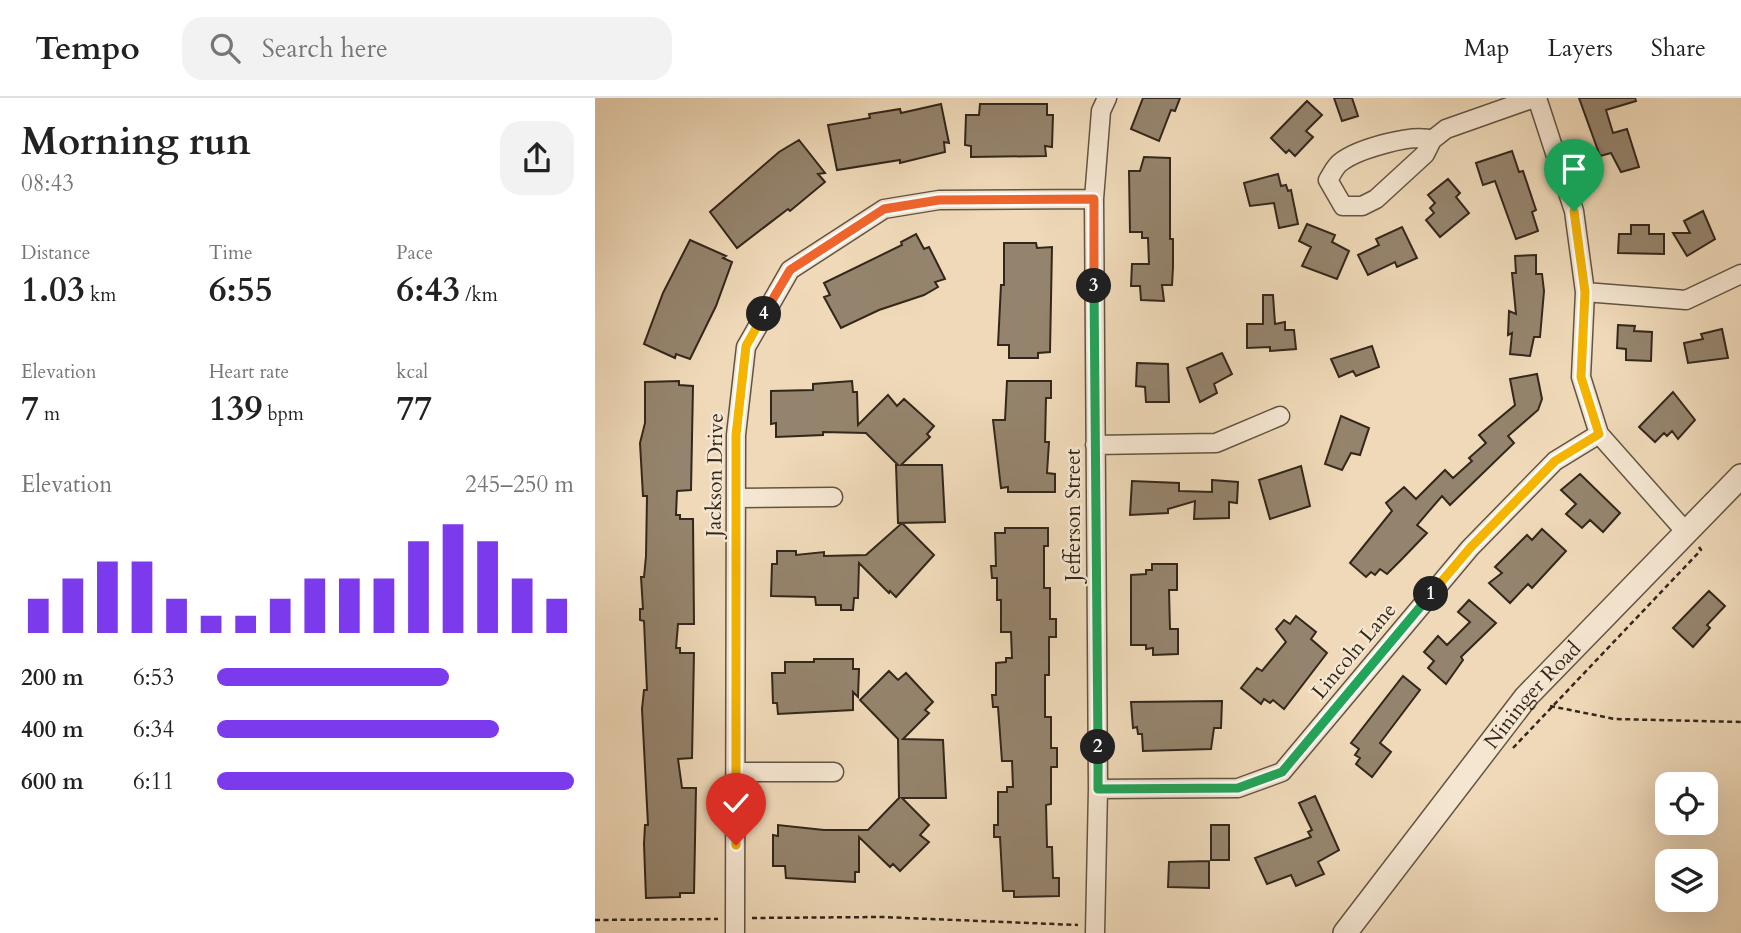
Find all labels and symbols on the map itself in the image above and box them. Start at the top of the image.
pin [1544,139,1604,211]
pin: 3 [1077,268,1111,304]
pin: 4 [747,296,781,332]
street label: Jackson Drive [699,413,731,540]
street label: Jefferson Street [1059,448,1088,584]
pin: 1 [1413,576,1449,612]
street label: Lincoln Lane [1305,597,1403,705]
street label: Nininger Road [1477,635,1587,755]
pin: 2 [1081,730,1115,764]
pin [706,773,766,845]

